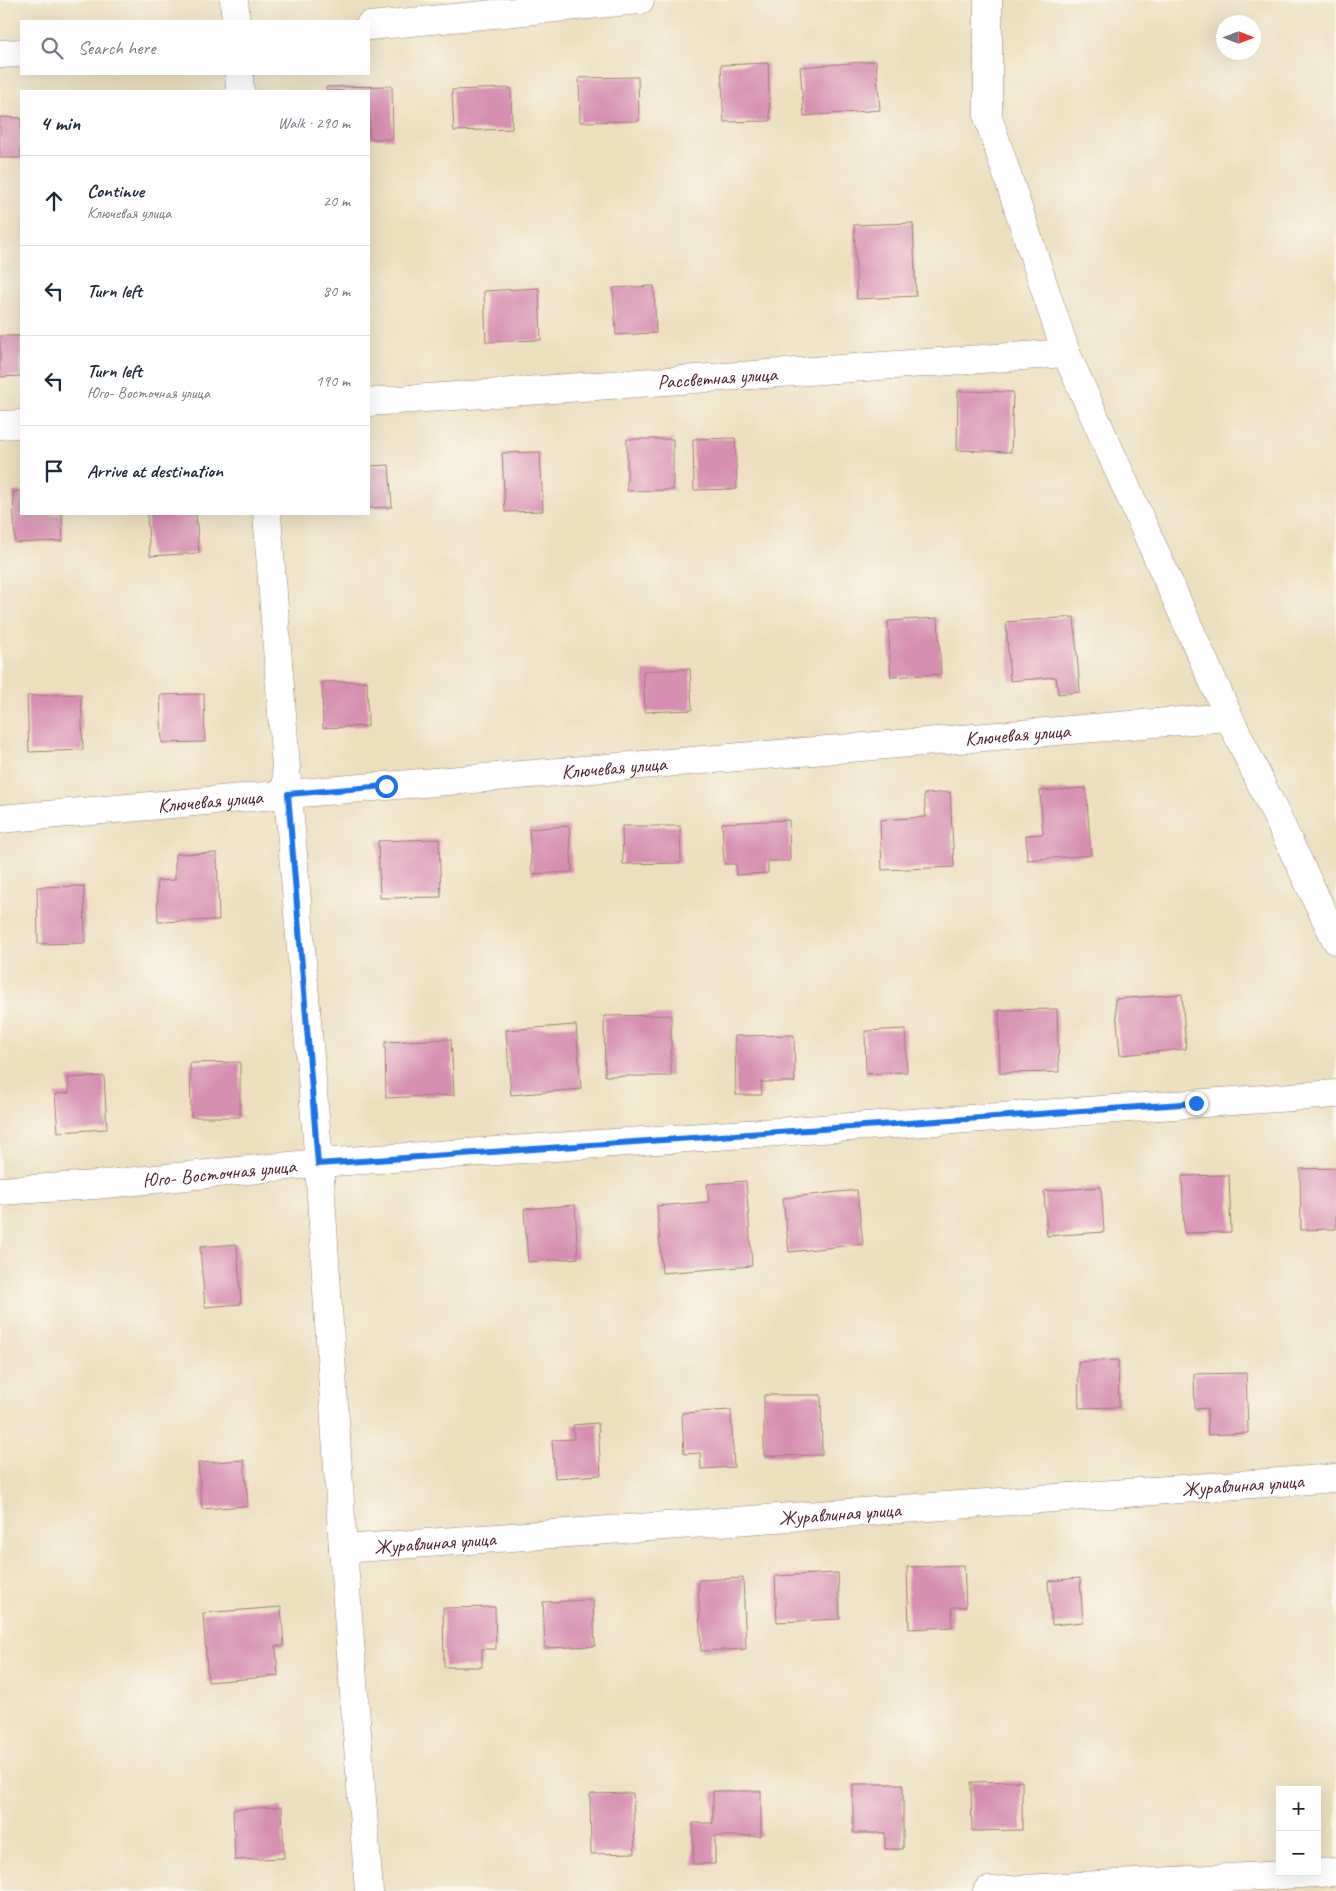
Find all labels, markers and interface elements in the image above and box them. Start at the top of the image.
north arrow [1216,15,1261,60]
search box [20,20,370,75]
icon: search [38,34,66,62]
text: Search here [78,36,155,60]
text: 4 min [40,110,80,136]
text: Walk · 290 m [278,113,350,133]
text: Continue [87,179,144,203]
icon: ahead [40,187,68,215]
text: 20 m [323,191,350,211]
text: Ключевая улица [87,203,171,223]
icon: left [40,277,68,305]
text: Turn left [87,279,142,303]
text: 80 m [323,281,350,301]
text: Turn left [87,359,142,383]
street label: Рассветная улица [656,361,779,394]
icon: left [40,367,68,395]
text: 190 m [316,371,350,391]
text: Юго- Восточная улица [87,383,210,403]
icon: arrive [40,457,68,485]
text: Arrive at destination [87,459,223,483]
street label: Ключевая улица [964,717,1072,751]
street label: Ключевая улица [560,750,669,784]
route start [375,775,398,798]
street label: Ключевая улица [157,784,265,818]
route end [1185,1092,1208,1115]
street label: Юго- Восточная улица [141,1153,298,1193]
street label: Журавлиная улица [1181,1468,1306,1501]
street label: Журавлиная улица [778,1497,903,1530]
street label: Журавлиная улица [373,1525,498,1559]
map controls [1276,1786,1321,1876]
button: + [1276,1786,1321,1831]
button: − [1276,1831,1321,1876]

